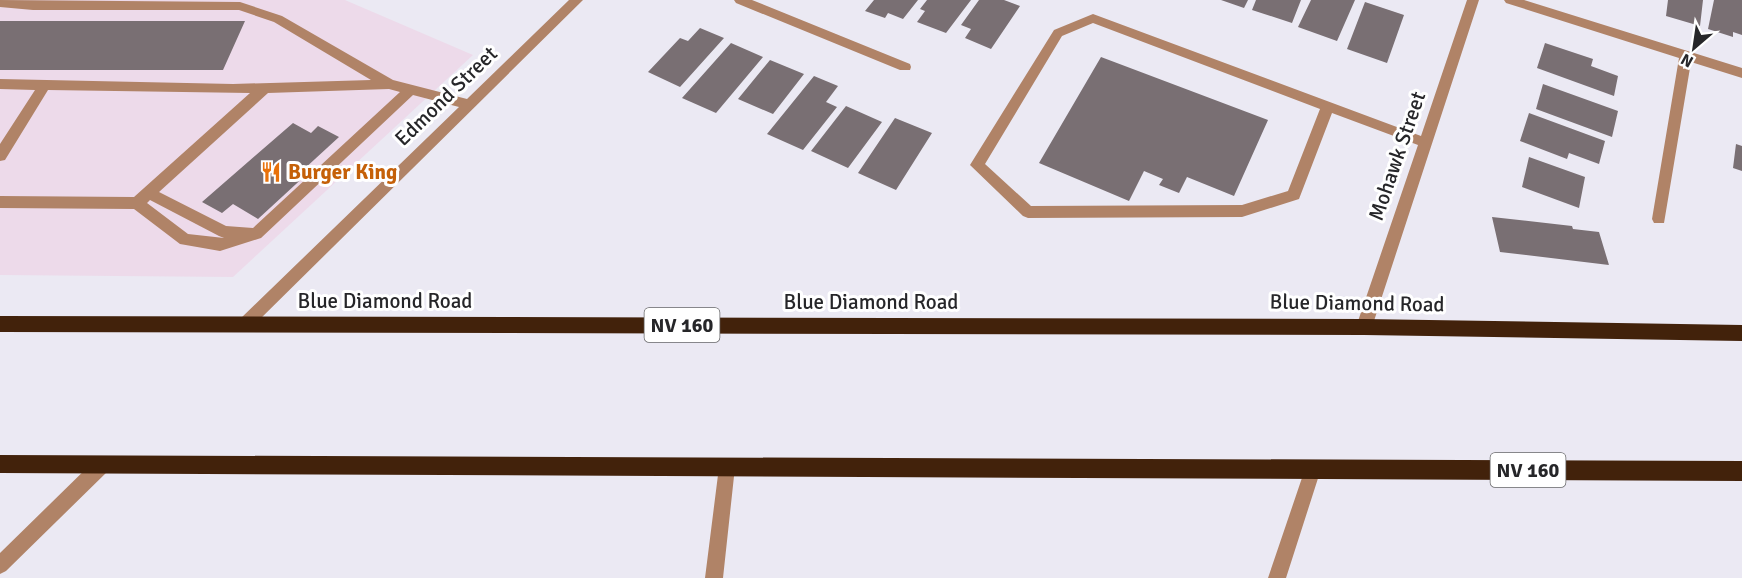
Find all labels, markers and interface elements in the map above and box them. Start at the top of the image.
north arrow [1664,18,1724,78]
street label: Edmond Street [389,41,503,151]
text: N [1677,49,1697,72]
street label: Mohawk Street [1363,88,1431,224]
place label: Burger King [288,159,397,185]
restaurant icon: Burger King [259,160,283,184]
street label: Blue Diamond Road [298,288,472,314]
street label: Blue Diamond Road [1269,288,1445,318]
street label: Blue Diamond Road [784,289,958,315]
road number: NV 160 [644,308,720,342]
road number: NV 160 [1490,453,1565,487]

